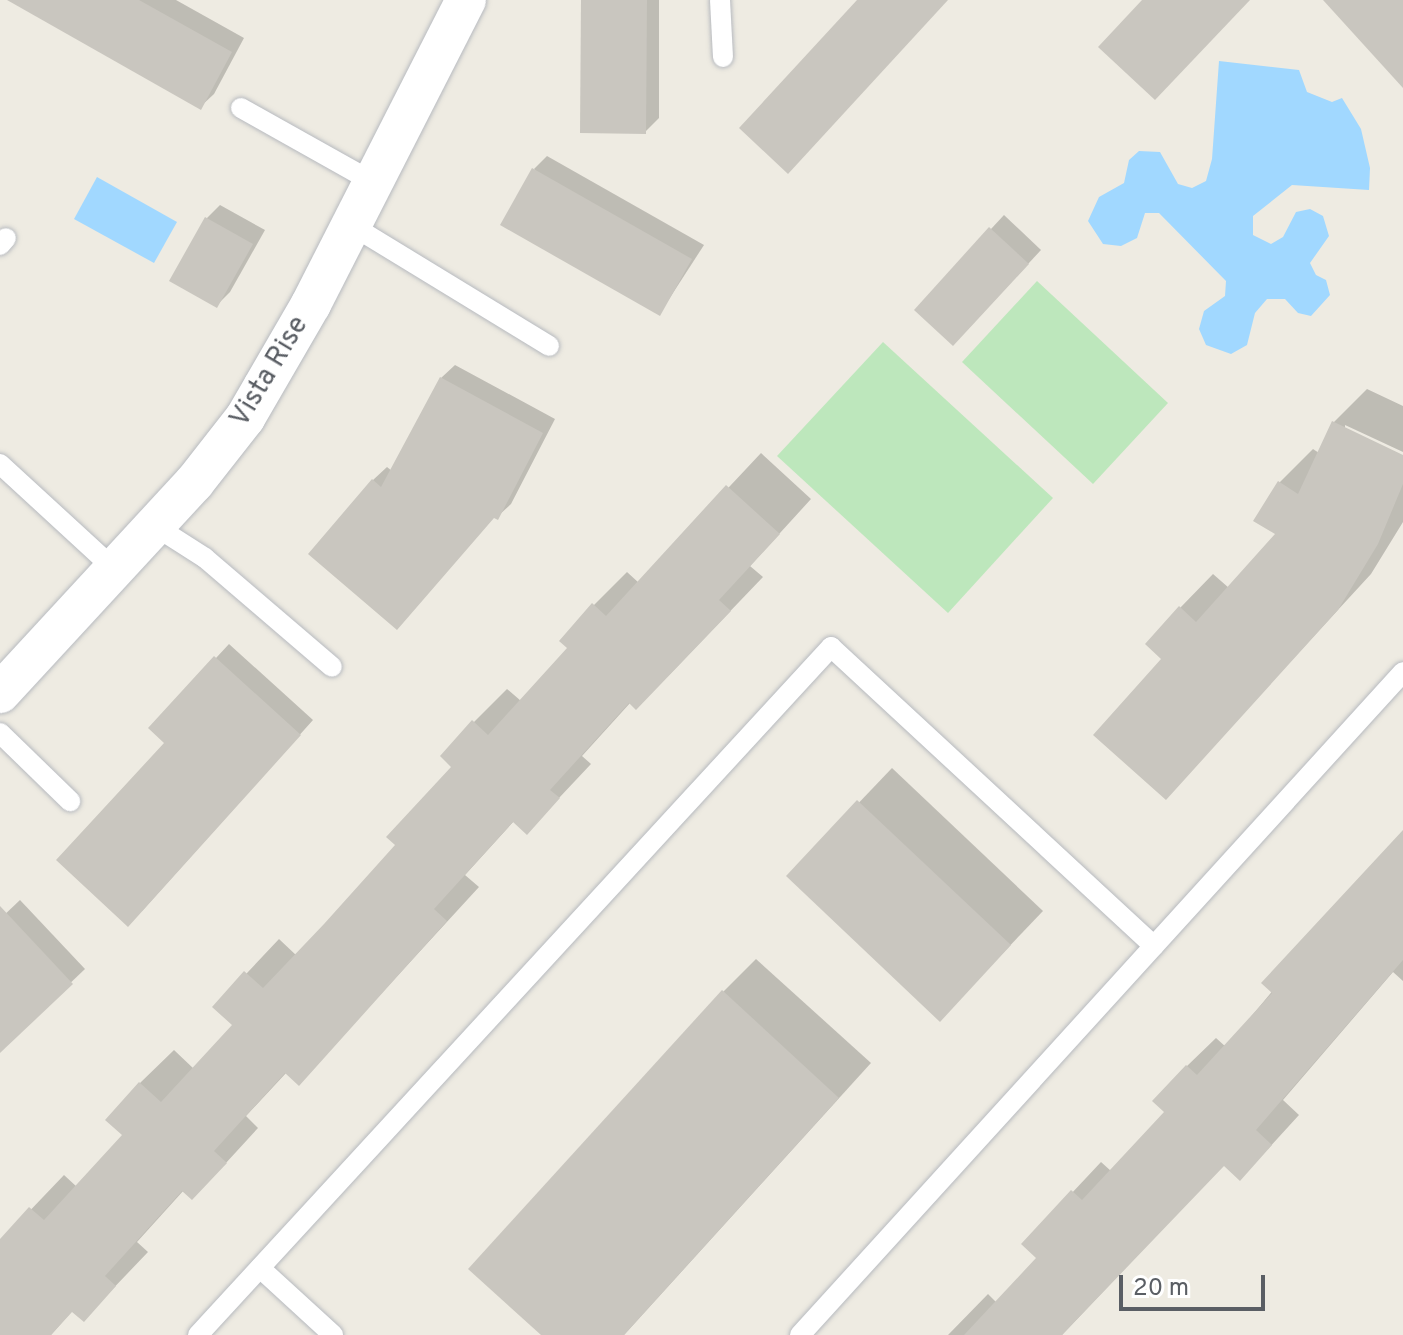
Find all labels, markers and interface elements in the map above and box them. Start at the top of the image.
street label: Vista Rise [224,310,316,434]
scale bar [1123,1259,1269,1309]
text: 20 m [1133,1274,1189,1304]

